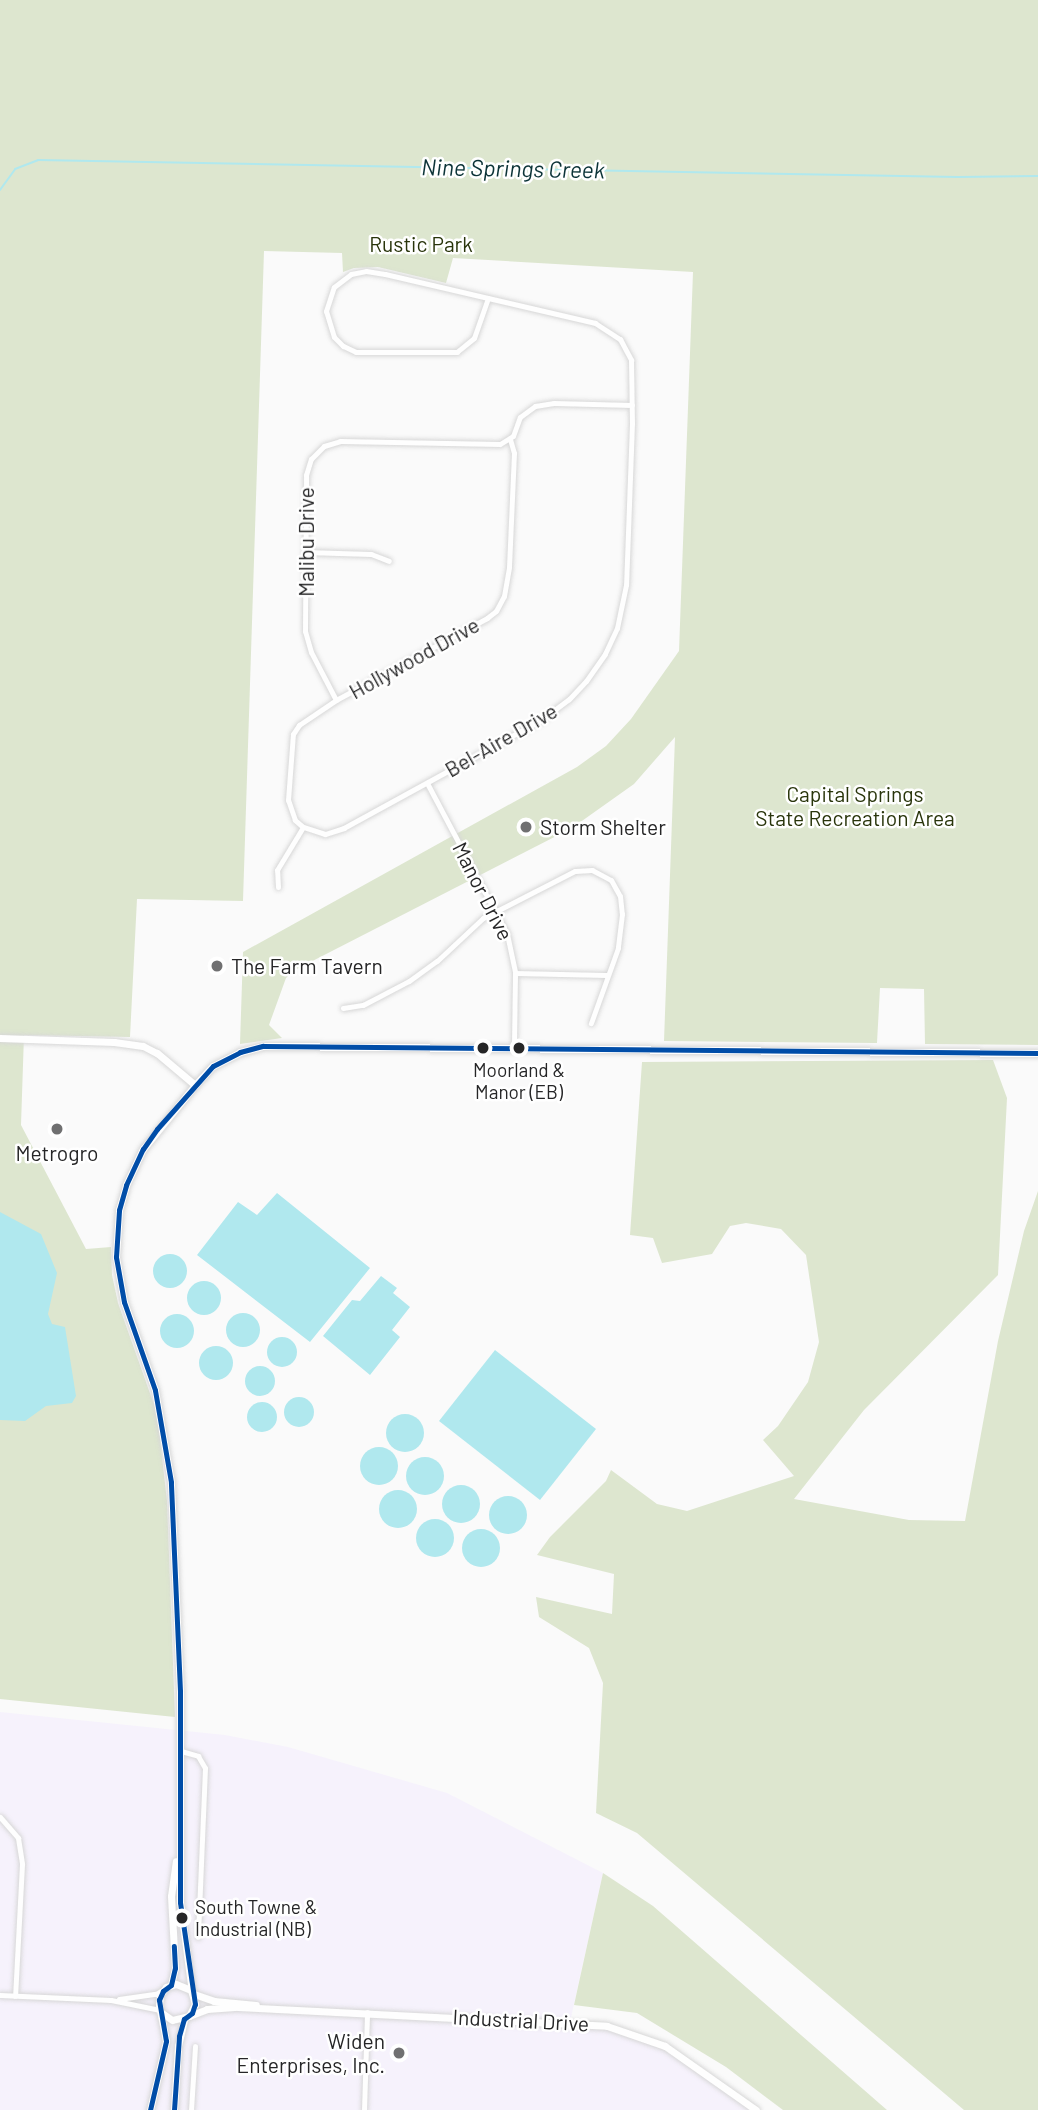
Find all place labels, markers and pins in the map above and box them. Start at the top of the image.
place label: Storm Shelter [540,814,666,840]
marker: Storm Shelter [518,819,534,835]
place label: The Farm Tavern [231,953,383,979]
marker: The Farm Tavern [209,958,225,974]
unlabelled marker [476,1041,490,1055]
marker: Moorland & Manor (EB) [512,1041,526,1055]
place label: Moorland & Manor (EB) [473,1059,565,1103]
marker: Metrogro [49,1121,65,1137]
place label: Metrogro [16,1140,98,1166]
place label: South Towne & Industrial (NB) [195,1896,317,1940]
marker: South Towne & Industrial (NB) [175,1911,189,1925]
place label: Widen Enterprises, Inc. [236,2028,385,2078]
marker: Widen Enterprises, Inc. [391,2045,407,2061]

